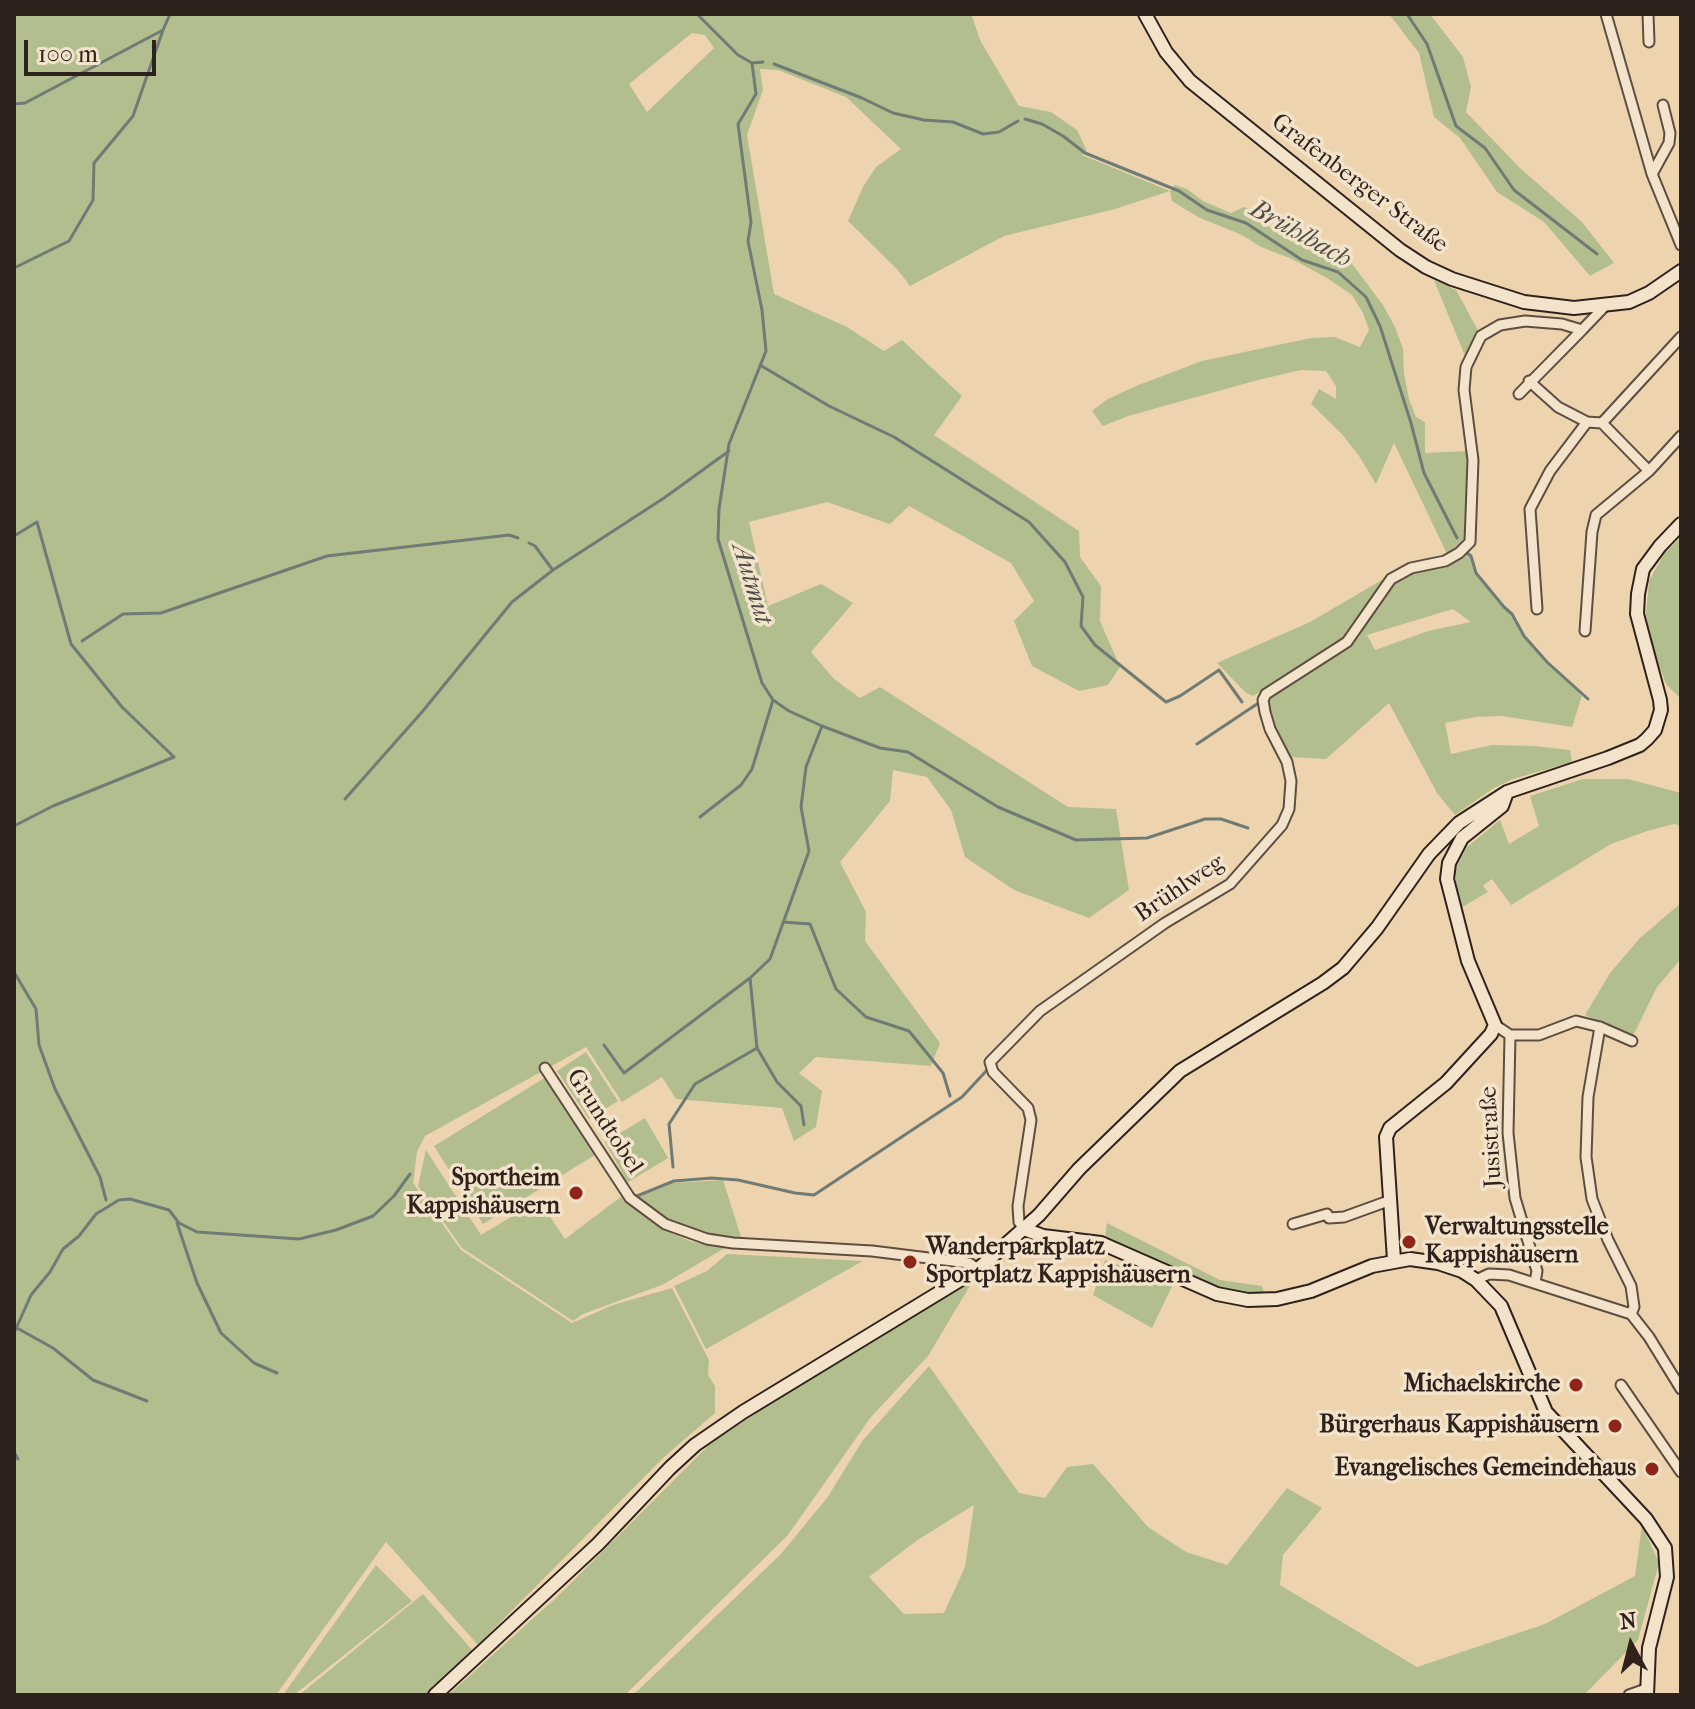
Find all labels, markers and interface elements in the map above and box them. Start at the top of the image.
scale bar [28,24,160,74]
text: 100 m [38,40,98,68]
street label: Grafenberger Straße [1265,108,1453,260]
water label: Brühlbach [1244,194,1356,276]
water label: Autmut [724,540,778,628]
street label: Brühlweg [1130,849,1230,929]
street label: Grundtobel [559,1064,649,1180]
street label: Jusistraße [1475,1085,1509,1189]
place label: Sportheim Kappishäusern [406,1165,560,1221]
marker: Sportheim Kappishäusern [567,1184,585,1202]
place label: Verwaltungsstelle Kappishäusern [1425,1214,1609,1270]
marker: Verwaltungsstelle Kappishäusern [1400,1233,1418,1251]
place label: Wanderparkplatz Sportplatz Kappishäusern [926,1234,1191,1290]
marker: Wanderparkplatz Sportplatz Kappishäusern [901,1253,919,1271]
place label: Michaelskirche [1403,1371,1560,1399]
marker: Michaelskirche [1567,1376,1585,1394]
place label: Bürgerhaus Kappishäusern [1319,1412,1599,1440]
marker: Bürgerhaus Kappishäusern [1606,1417,1624,1435]
place label: Evangelisches Gemeindehaus [1335,1455,1636,1483]
marker: Evangelisches Gemeindehaus [1643,1460,1661,1478]
north arrow [1591,1605,1671,1685]
text: N [1618,1607,1638,1635]

